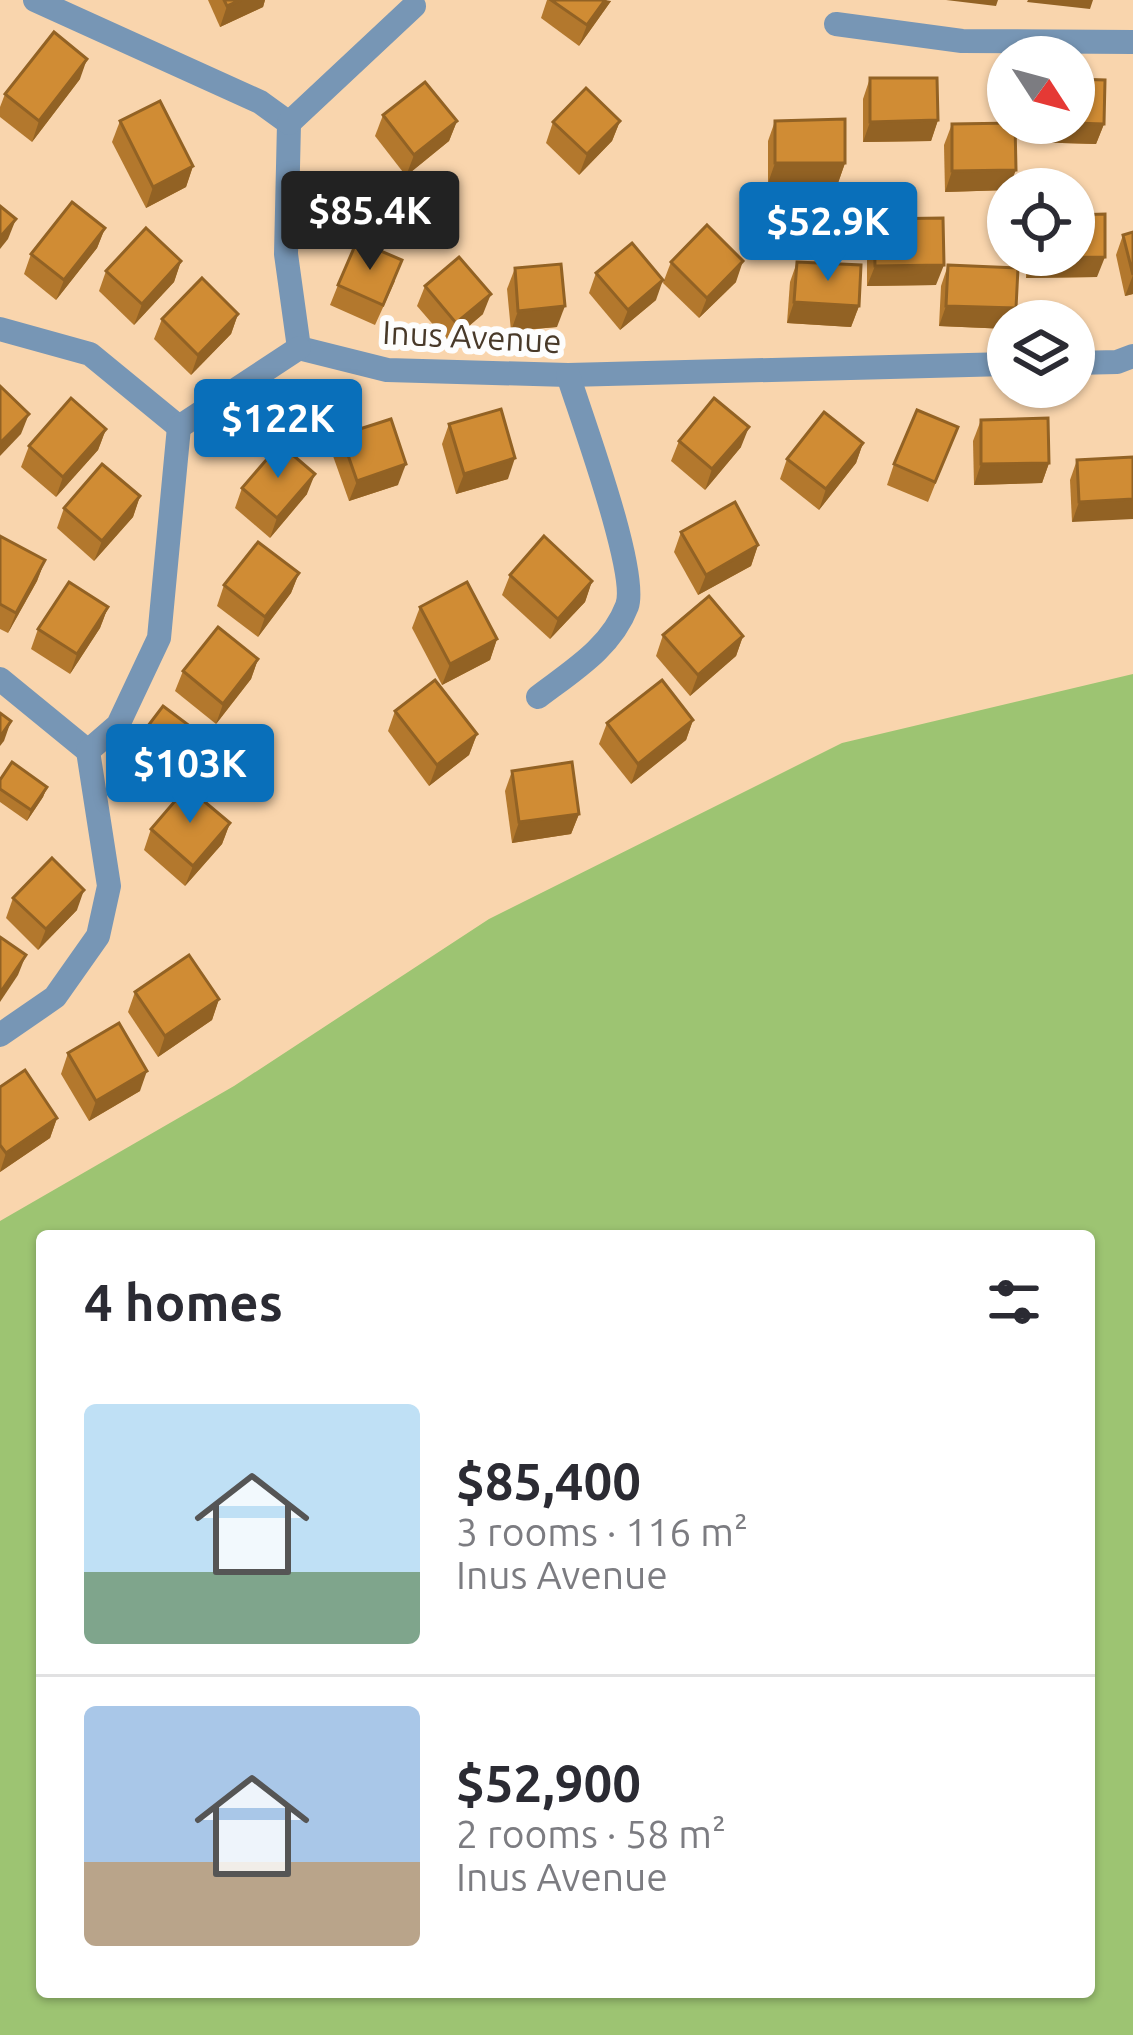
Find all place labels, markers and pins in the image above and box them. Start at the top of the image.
pin: $85.4K [272,171,468,273]
pin: $52.9K [730,182,926,284]
pin: $122K [194,379,362,481]
pin: $103K [106,724,274,826]

